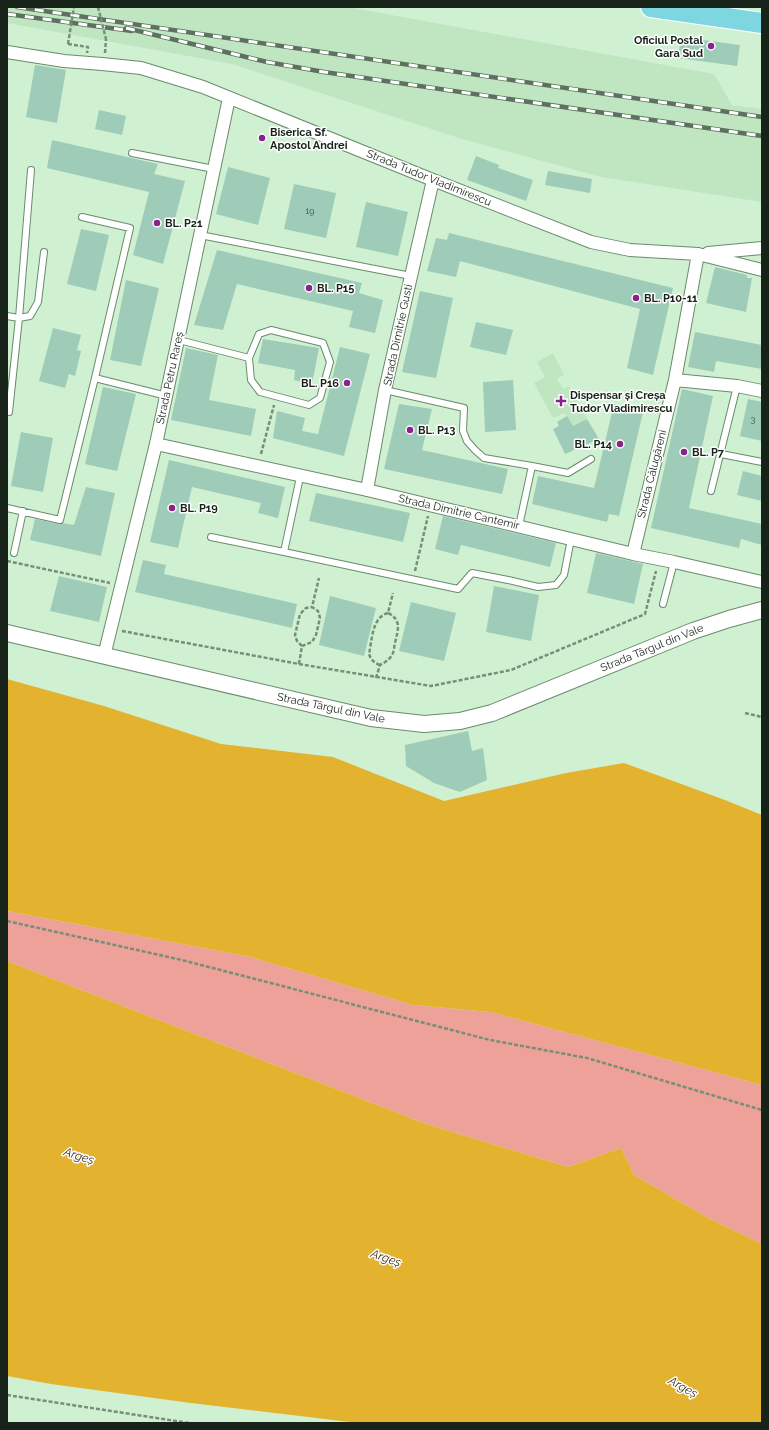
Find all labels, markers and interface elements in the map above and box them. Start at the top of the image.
place label: Oficiul Postal Gara Sud [634,34,704,60]
marker: Oficiul Postal Gara Sud [706,41,716,51]
place label: Biserica Sf. Apostol Andrei [270,126,348,152]
marker: Biserica Sf. Apostol Andrei [257,133,267,143]
street label: Strada Tudor Vladimirescu [365,147,493,209]
house number: 19 [305,206,315,216]
place label: BL. P21 [165,217,203,230]
marker: BL. P21 [152,218,162,228]
place label: BL. P15 [317,282,354,295]
marker: BL. P15 [304,283,314,293]
street label: Strada Dimitrie Gusti [381,283,415,387]
place label: BL. P10-11 [644,292,698,305]
marker: BL. P10-11 [631,293,641,303]
street label: Strada Petru Rareș [154,331,186,425]
place label: BL. P16 [301,377,339,390]
marker: BL. P16 [342,378,352,388]
place label: Dispensar și Creșa Tudor Vladimirescu [570,389,673,415]
marker: Dispensar și Creșa Tudor Vladimirescu [555,395,567,407]
house number: 3 [751,414,756,424]
place label: BL. P13 [418,424,455,437]
marker: BL. P13 [405,425,415,435]
street label: Strada Călugăreni [635,428,669,520]
place label: BL. P14 [574,438,612,451]
marker: BL. P14 [615,439,625,449]
place label: BL. P7 [692,446,725,459]
marker: BL. P7 [679,447,689,457]
street label: Strada Dimitrie Cantemir [397,492,521,532]
place label: BL. P19 [180,502,218,515]
marker: BL. P19 [167,503,177,513]
street label: Strada Târgul din Vale [599,621,706,675]
street label: Strada Târgul din Vale [276,690,387,726]
water label: Argeș [61,1144,96,1168]
water label: Argeș [368,1246,403,1270]
water label: Argeș [665,1373,700,1401]

